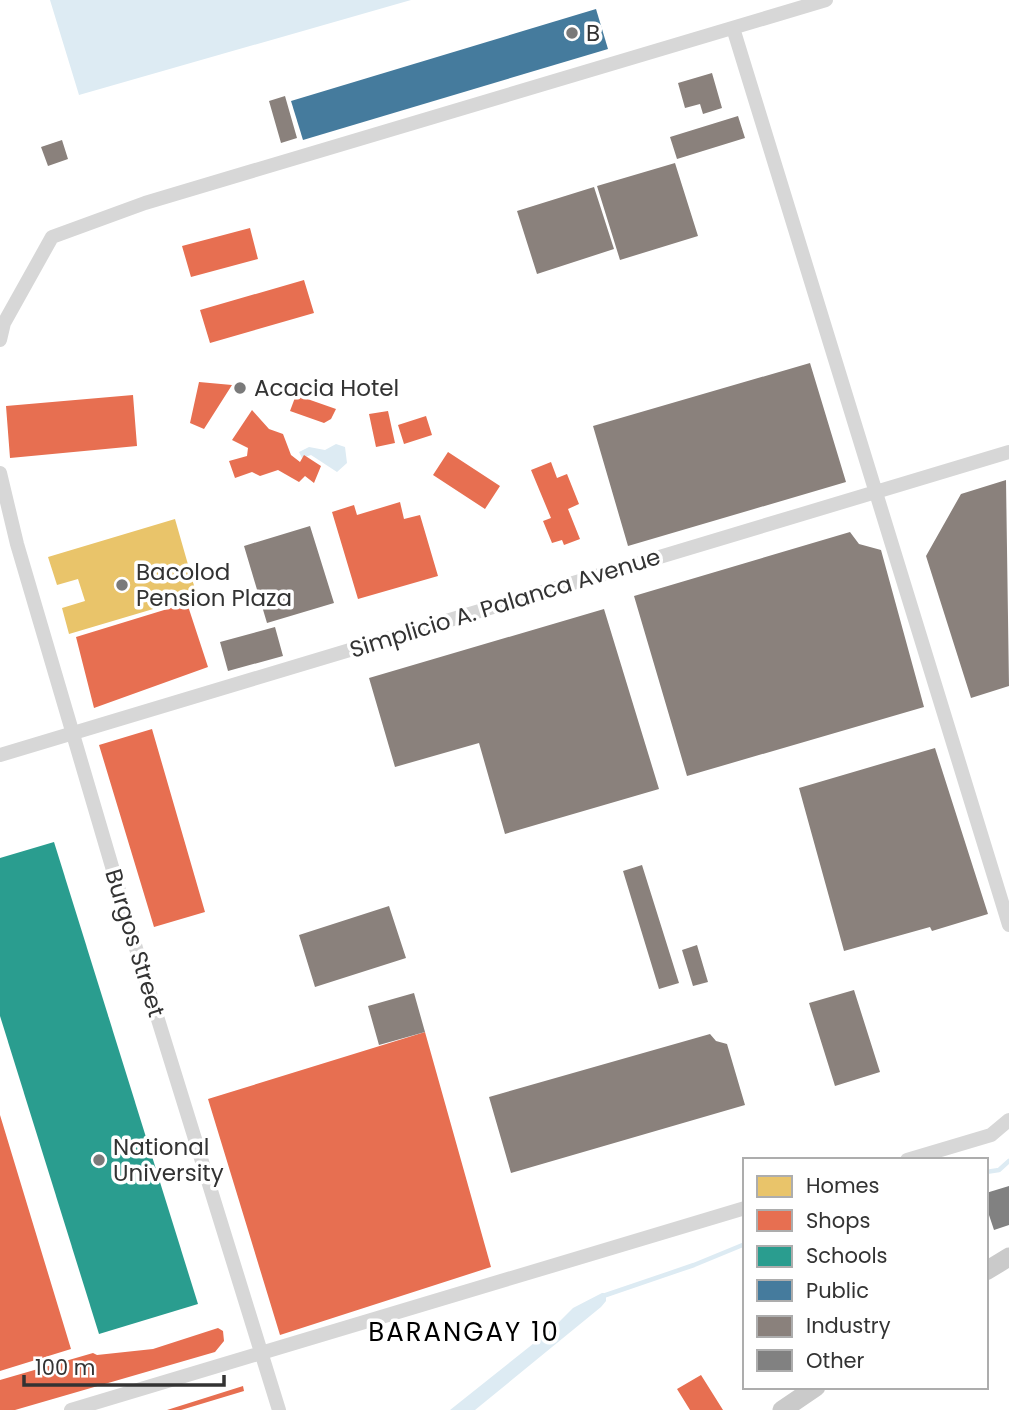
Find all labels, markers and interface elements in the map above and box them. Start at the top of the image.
place label: B [586,17,600,49]
marker: B [564,25,580,41]
place label: Acacia Hotel [254,372,399,404]
marker: Acacia Hotel [232,380,248,396]
street label: Simplicio A. Palanca Avenue [346,540,664,666]
place label: Bacolod Pension Plaza [136,556,292,614]
marker: Bacolod Pension Plaza [114,577,130,593]
street label: Burgos Street [97,865,173,1021]
place label: National University [113,1131,224,1189]
marker: National University [91,1152,107,1168]
legend [743,1158,988,1389]
text: Homes [806,1171,880,1200]
text: Shops [806,1206,870,1235]
text: Schools [806,1241,888,1270]
text: Public [806,1276,869,1305]
text: Industry [806,1311,891,1340]
district label: BARANGAY 10 [368,1314,560,1350]
scale bar [24,1344,224,1388]
text: Other [806,1346,865,1375]
text: 100 m [35,1353,95,1382]

